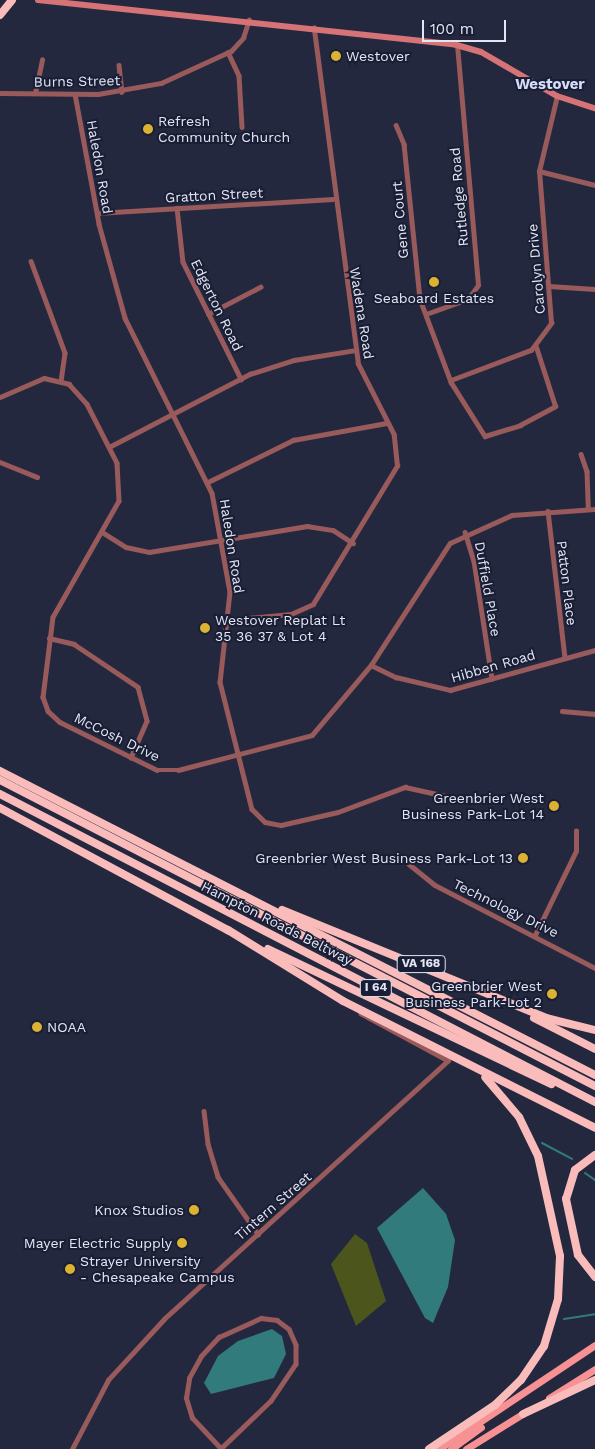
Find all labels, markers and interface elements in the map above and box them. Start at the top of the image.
scale bar [425,10,509,42]
text: 100 m [430,20,474,38]
place label: Westover [346,48,410,64]
marker: Westover [330,50,342,62]
street label: Burns Street [34,72,120,90]
district label: Westover [515,76,585,94]
place label: Refresh Community Church [158,113,290,146]
street label: Haledon Road [83,119,117,215]
marker: Refresh Community Church [142,123,154,135]
street label: Rutledge Road [446,147,472,247]
street label: Gene Court [388,181,412,259]
street label: Gratton Street [165,184,263,206]
street label: Carolyn Drive [524,223,548,315]
street label: Edgerton Road [188,256,246,354]
street label: Wadena Road [346,266,378,360]
marker: Seaboard Estates [428,276,440,288]
place label: Seaboard Estates [374,290,494,306]
street label: Haledon Road [216,498,248,594]
street label: Duffield Place [471,540,505,638]
street label: Patton Place [553,540,581,626]
place label: Westover Replat Lt 35 36 37 & Lot 4 [215,612,346,644]
marker: Westover Replat Lt 35 36 37 & Lot 4 [199,622,211,634]
street label: Hibben Road [449,646,537,686]
street label: McCosh Drive [71,709,163,765]
place label: Greenbrier West Business Park-Lot 14 [401,790,544,822]
marker: Greenbrier West Business Park-Lot 14 [548,800,560,812]
place label: Greenbrier West Business Park-Lot 13 [254,850,513,866]
marker: Greenbrier West Business Park-Lot 13 [517,852,529,864]
street label: Technology Drive [450,875,562,941]
street label: Hampton Roads Beltway [199,877,355,969]
road number: VA 168 [396,954,446,974]
road number: I 64 [360,978,392,998]
place label: Greenbrier West Business Park-Lot 2 [405,978,542,1010]
marker: Greenbrier West Business Park-Lot 2 [546,988,558,1000]
place label: NOAA [47,1019,86,1035]
marker: NOAA [31,1021,43,1033]
street label: Tintern Street [231,1168,315,1244]
place label: Knox Studios [94,1202,184,1218]
marker: Knox Studios [188,1204,200,1216]
place label: Mayer Electric Supply [24,1235,172,1251]
marker: Mayer Electric Supply [176,1237,188,1249]
place label: Strayer University - Chesapeake Campus [80,1253,235,1285]
marker: Strayer University - Chesapeake Campus [64,1263,76,1275]

